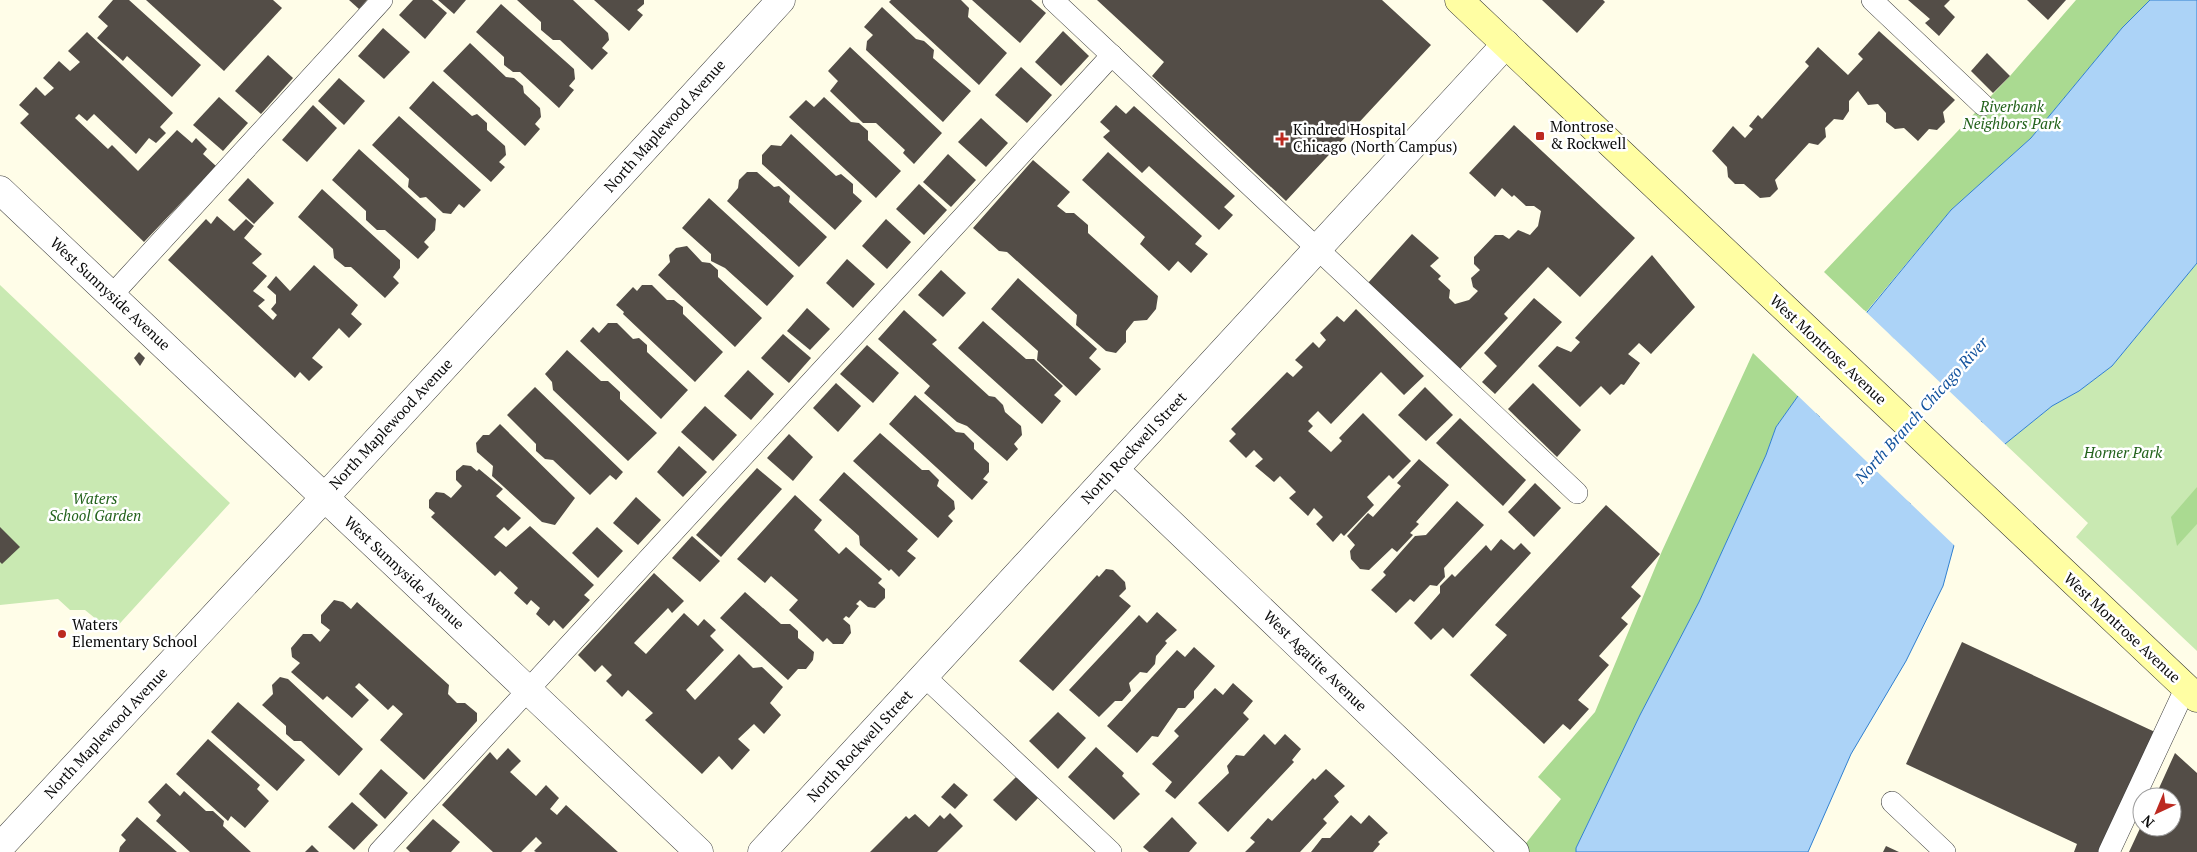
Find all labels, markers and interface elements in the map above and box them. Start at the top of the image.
street label: North Maplewood Avenue [599,55,729,196]
park label: Riverbank Neighbors Park [1962,96,2062,133]
place label: Montrose & Rockwell [1550,116,1626,153]
place label: Kindred Hospital Chicago (North Campus) [1293,119,1458,156]
marker: Montrose & Rockwell [1534,130,1546,142]
marker: Kindred Hospital Chicago (North Campus) [1275,132,1289,146]
street label: West Sunnyside Avenue [46,232,175,354]
street label: West Montrose Avenue [1766,290,1891,409]
water label: North Branch Chicago River [1849,331,1993,489]
street label: North Maplewood Avenue [324,353,456,493]
street label: North Rockwell Street [1076,387,1191,508]
park label: Horner Park [2083,442,2163,462]
park label: Waters School Garden [49,488,141,525]
street label: West Sunnyside Avenue [340,511,469,633]
street label: West Montrose Avenue [2060,568,2185,687]
street label: West Agatite Avenue [1260,606,1372,715]
place label: Waters Elementary School [72,614,198,651]
marker: Waters Elementary School [56,628,68,640]
street label: North Maplewood Avenue [39,662,171,802]
street label: North Rockwell Street [802,685,917,806]
north arrow [2132,787,2182,837]
text: N [2137,811,2158,832]

